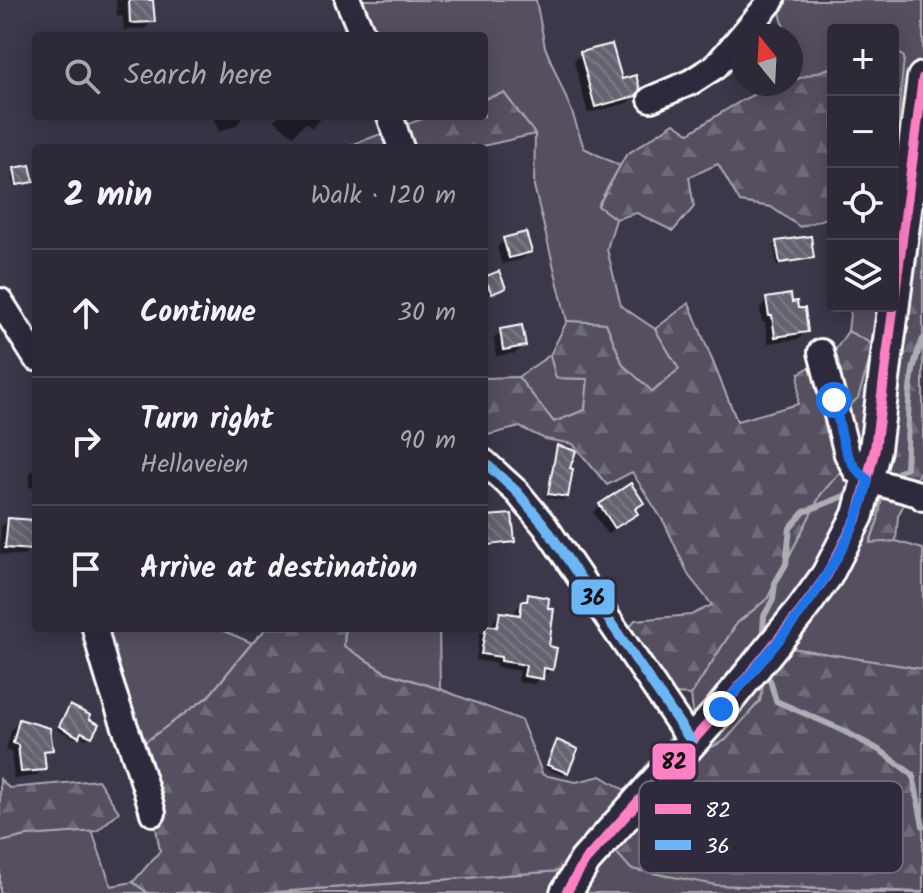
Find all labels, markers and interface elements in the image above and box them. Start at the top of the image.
north arrow [731,24,803,96]
map controls [827,24,899,312]
button: + [827,24,899,96]
search box [32,32,488,120]
text: Search here [124,52,272,100]
icon: search [60,54,104,98]
button: − [827,96,899,168]
button: locate [827,168,899,240]
text: 2 min [64,169,152,223]
text: Walk · 120 m [311,175,456,217]
button: layers [827,240,899,312]
text: Continue [140,289,256,337]
icon: ahead [64,291,108,335]
text: 30 m [397,292,456,334]
route start [816,382,852,418]
text: Turn right [140,396,273,444]
icon: right [64,419,108,463]
text: 90 m [399,420,456,462]
text: Hellaveien [140,444,248,486]
text: Arrive at destination [140,545,417,593]
icon: arrive [64,547,108,591]
line badge: 36 [570,578,616,616]
text: 36 [580,582,605,617]
route end [703,691,739,727]
line badge: 82 [651,742,697,781]
text: 82 [661,746,687,781]
legend [639,781,903,873]
text: 82 [705,794,731,829]
text: 36 [705,830,730,865]

